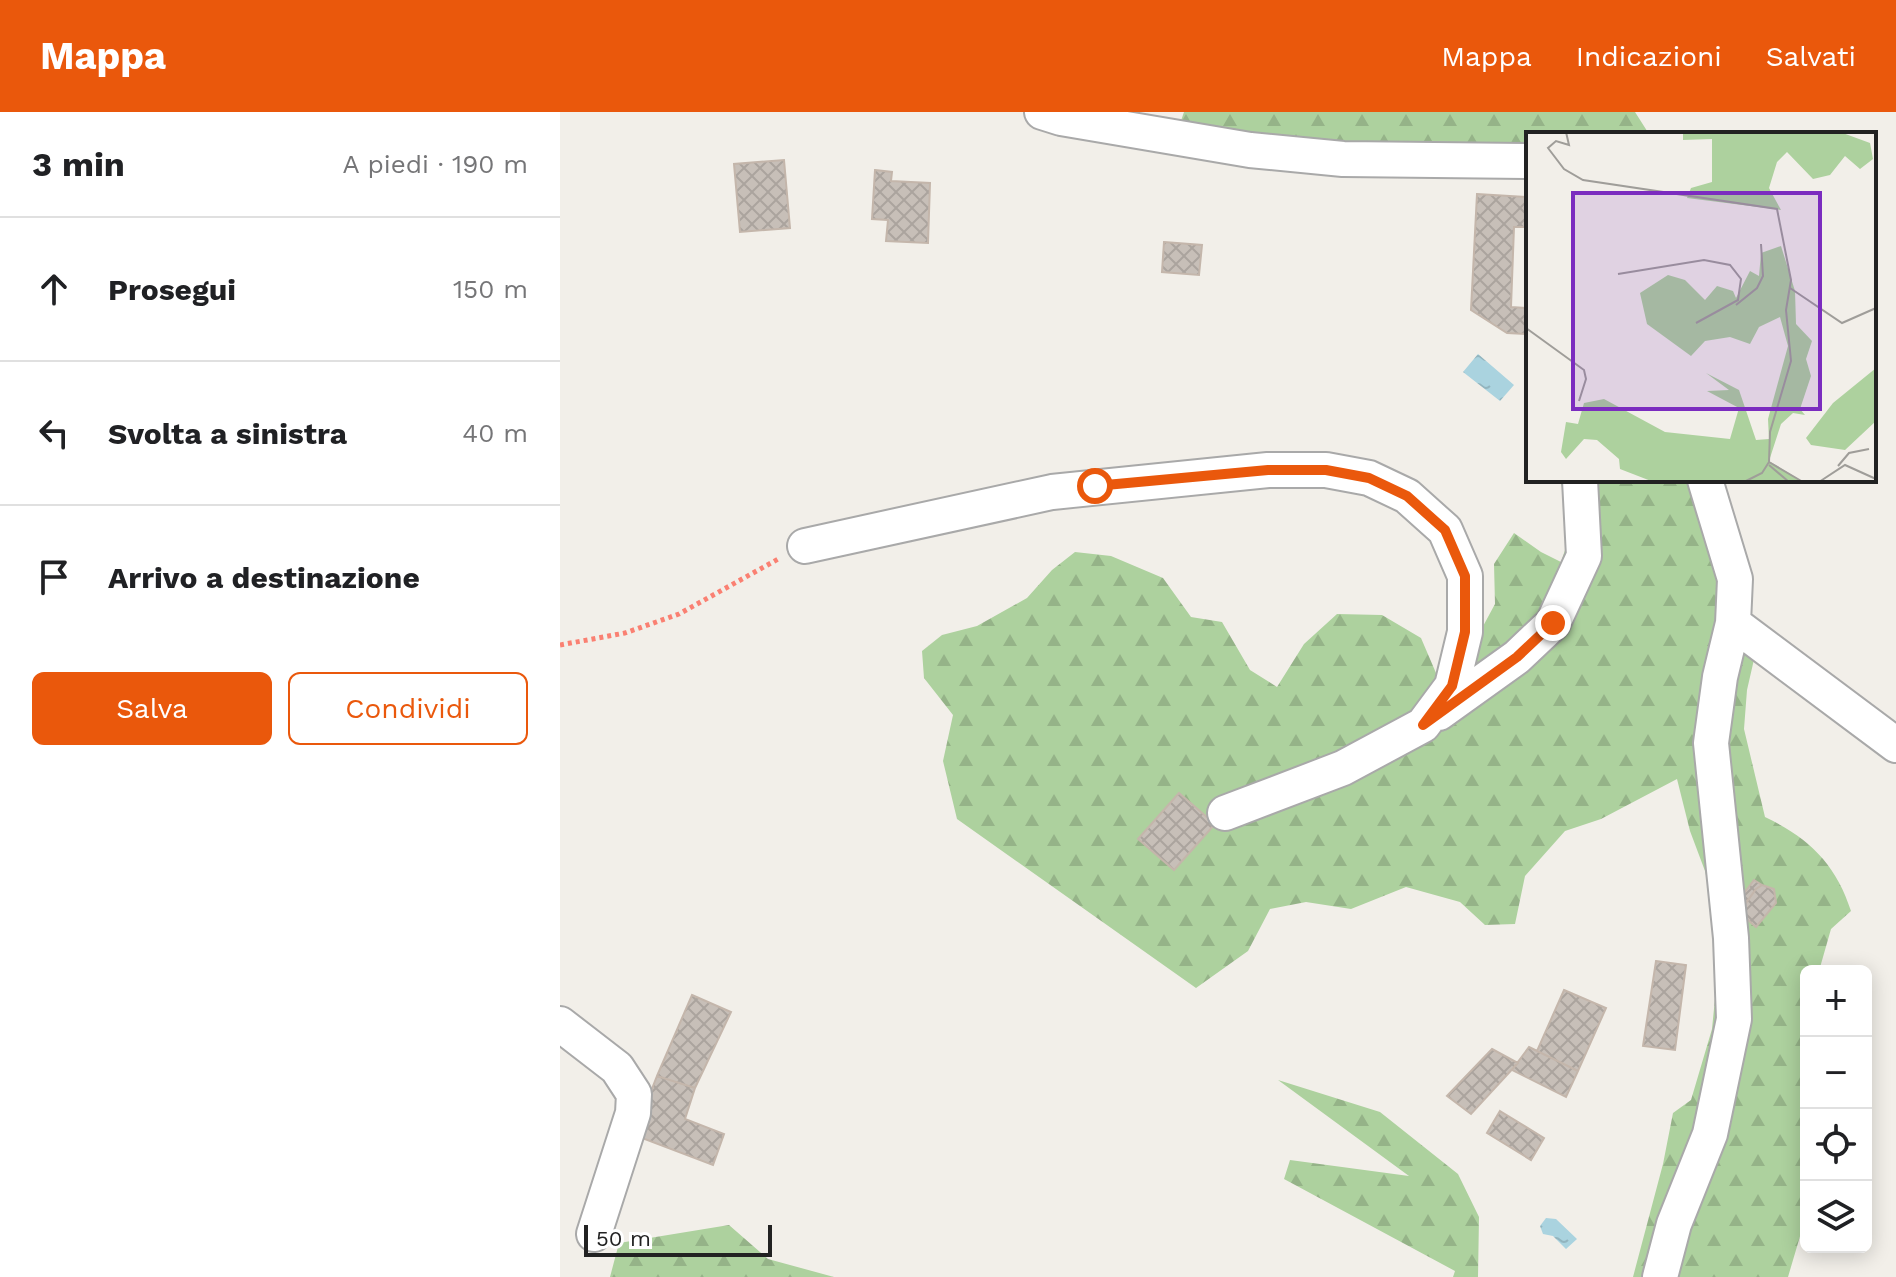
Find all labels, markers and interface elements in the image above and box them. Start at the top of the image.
text: Mappa [40,34,166,78]
text: Mappa [1441,40,1532,73]
text: Indicazioni [1576,40,1722,73]
text: Salvati [1766,40,1856,73]
inset map [1526,132,1876,482]
text: 3 min [32,144,125,184]
text: A piedi · 190 m [342,149,528,179]
icon: ahead [32,267,76,311]
text: Prosegui [108,272,236,307]
text: 150 m [453,274,528,304]
icon: left [32,411,76,455]
text: Svolta a sinistra [108,416,347,451]
text: 40 m [462,418,528,448]
route start [1077,468,1113,504]
icon: arrive [32,555,76,599]
text: Arrivo a destinazione [108,560,420,595]
route end [1535,605,1571,641]
button: Salva [32,672,272,745]
button: Condividi [288,672,528,745]
map controls [1800,965,1872,1253]
button: + [1800,965,1872,1037]
button: − [1800,1037,1872,1109]
button: locate [1800,1109,1872,1181]
button: layers [1800,1181,1872,1253]
scale bar [584,1221,772,1257]
text: 50 m [596,1226,651,1251]

